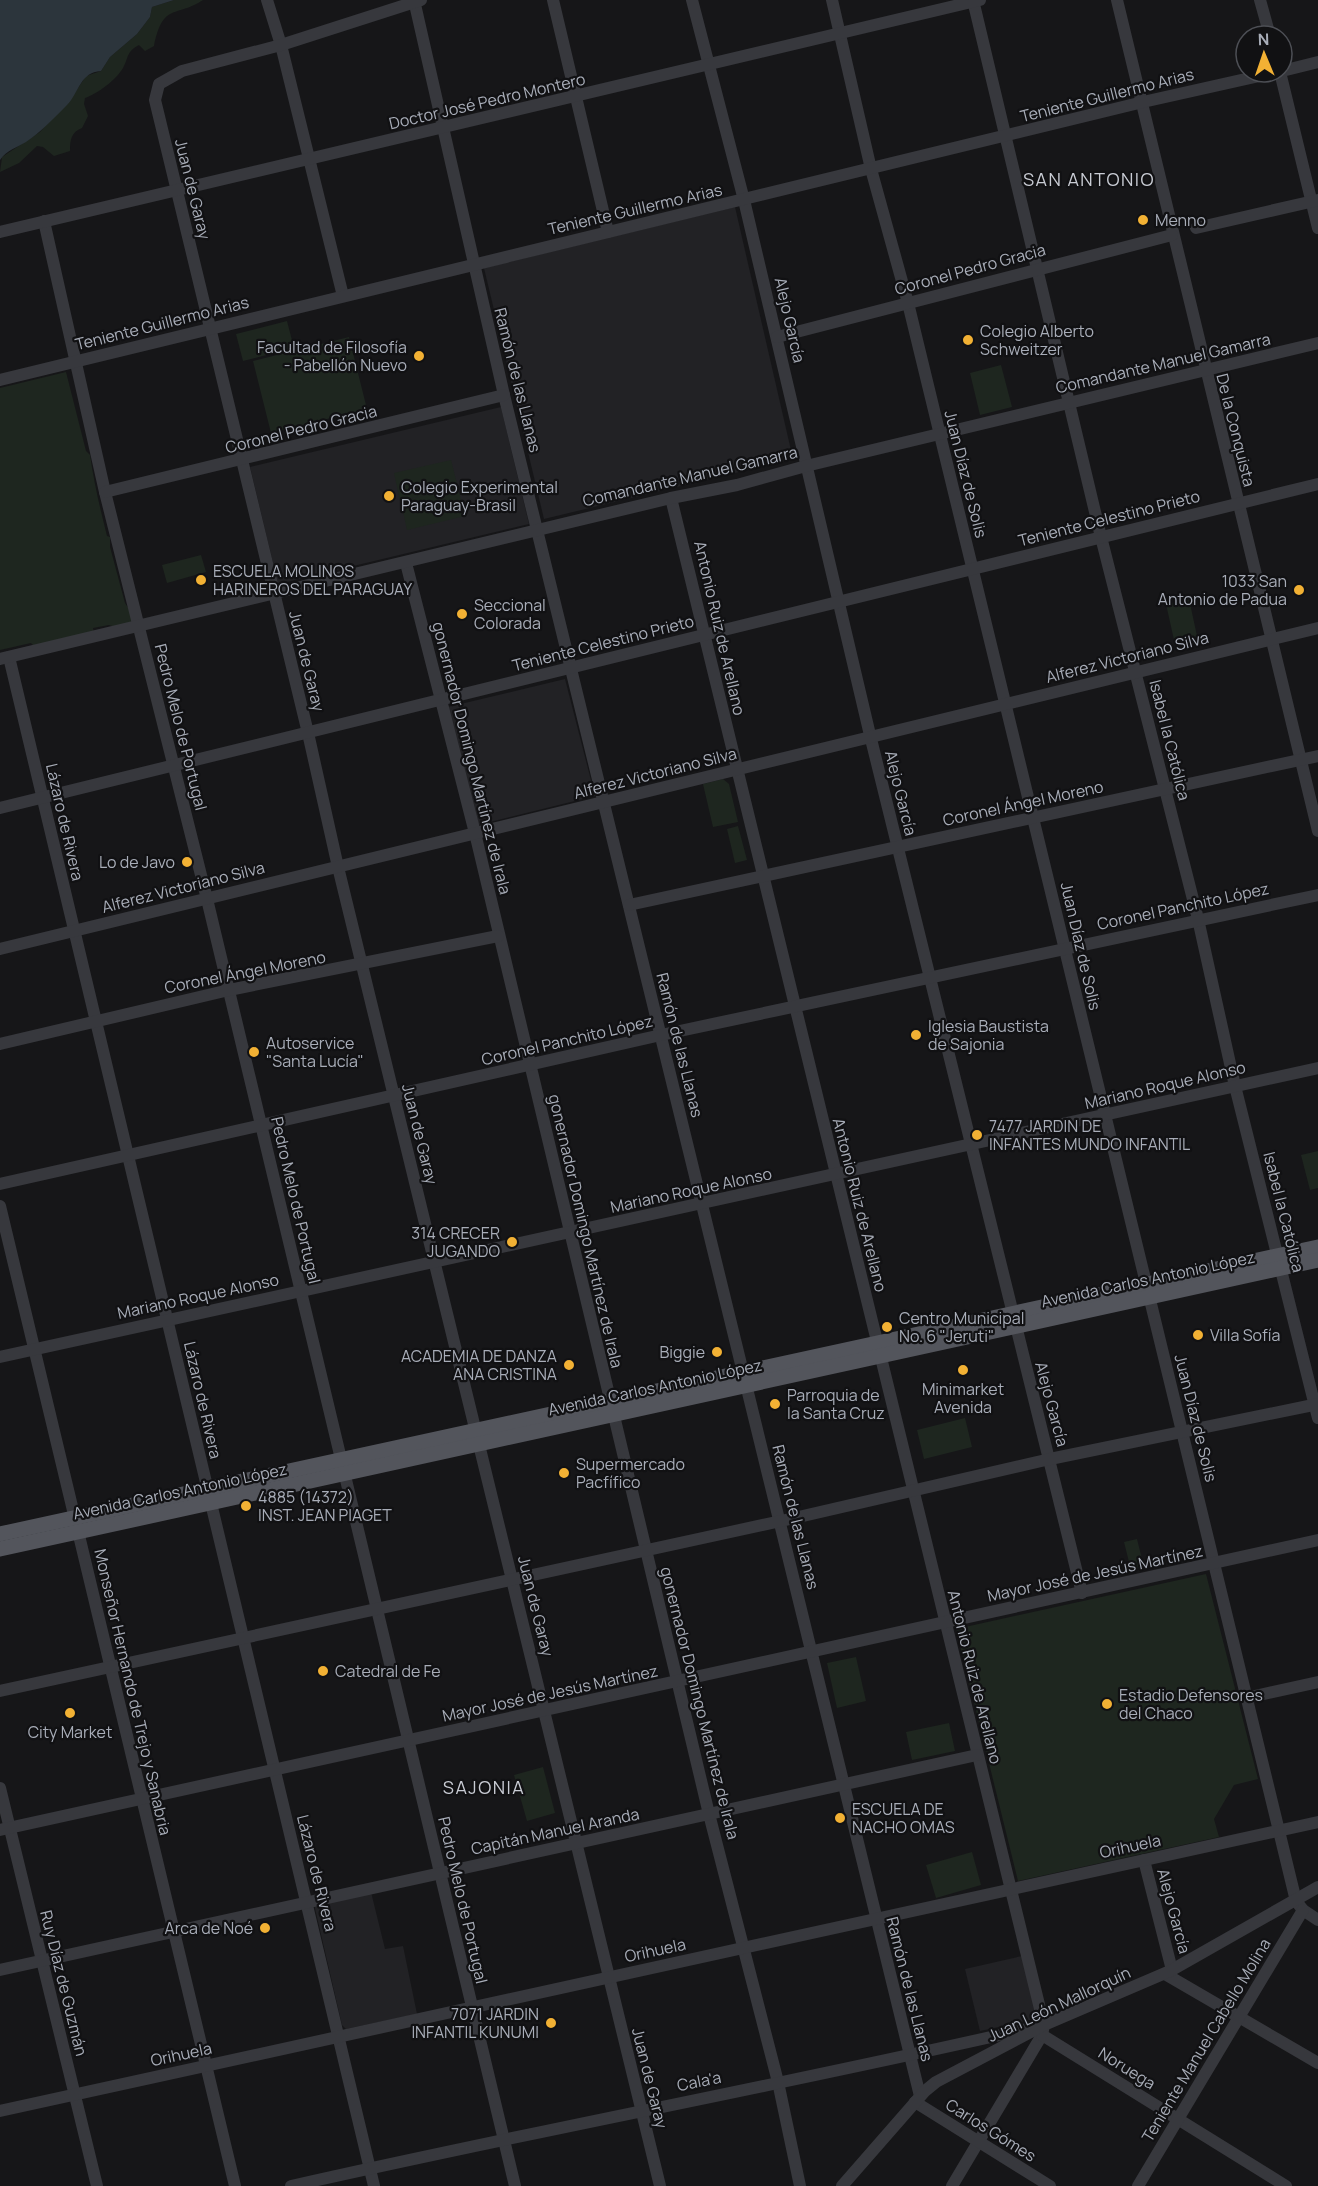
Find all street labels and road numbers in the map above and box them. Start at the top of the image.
street label: Teniente Guillermo Arias [1018,63,1196,127]
street label: Doctor José Pedro Montero [387,68,587,134]
street label: Juan de Garay [170,136,216,242]
street label: Teniente Guillermo Arias [546,178,724,240]
street label: Coronel Pedro Gracia [892,238,1048,300]
street label: Alejo García [770,275,810,365]
street label: Teniente Guillermo Arias [73,291,251,355]
street label: Ramón de las Llanas [489,305,547,455]
street label: Comandante Manuel Gamarra [1053,328,1273,398]
street label: De la Conquista [1211,371,1261,489]
street label: Coronel Pedro Gracia [223,400,379,458]
street label: Juan Díaz de Solis [940,408,992,540]
street label: Comandante Manuel Gamarra [580,441,800,511]
street label: Teniente Celestino Prieto [1016,485,1202,551]
street label: Antonio Ruiz de Arellano [689,539,751,717]
street label: Juan de Garay [284,608,330,714]
street label: Teniente Celestino Prieto [510,610,696,676]
street label: gonernador Domingo Martínez de Irala [427,619,517,897]
street label: Alferez Victoriano Silva [1043,626,1211,688]
street label: Pedro Melo de Portugal [150,641,212,813]
street label: Isabel la Católica [1144,677,1196,803]
street label: Alferez Victoriano Silva [571,742,739,804]
street label: Alejo García [880,748,922,838]
street label: Lázaro de Rivera [41,761,89,883]
street label: Coronel Ángel Moreno [941,775,1105,831]
street label: Alferez Victoriano Silva [99,856,267,918]
street label: Coronel Panchito López [1095,877,1271,935]
street label: Juan Díaz de Solis [1056,880,1106,1012]
street label: Coronel Ángel Moreno [163,946,327,998]
street label: Ramón de las Llanas [651,970,709,1120]
street label: Coronel Panchito López [479,1010,655,1070]
street label: Mariano Roque Alonso [1082,1056,1248,1114]
street label: Juan de Garay [397,1081,443,1187]
street label: gonernador Domingo Martínez de Irala [544,1092,628,1370]
street label: Pedro Melo de Portugal [266,1114,326,1286]
street label: Antonio Ruiz de Arellano [828,1116,892,1294]
street label: Isabel la Católica [1258,1149,1310,1275]
street label: Mariano Roque Alonso [608,1162,774,1218]
street label: Avenida Carlos Antonio López [1039,1246,1257,1312]
street label: Mariano Roque Alonso [115,1268,281,1324]
street label: Lázaro de Rivera [179,1339,227,1461]
street label: Juan Díaz de Solis [1170,1352,1222,1484]
street label: Avenida Carlos Antonio López [546,1354,764,1420]
street label: Alejo García [1030,1359,1074,1449]
street label: Ramón de las Llanas [767,1442,825,1592]
street label: Avenida Carlos Antonio López [71,1458,289,1524]
street label: Mayor José de Jesús Martínez [985,1539,1205,1607]
street label: Monseñor Hernando de Trejo y Sanabria [89,1547,177,1837]
street label: Juan de Garay [513,1553,559,1659]
street label: gonernador Domingo Martínez de Irala [655,1564,745,1842]
street label: Antonio Ruiz de Arellano [943,1588,1007,1766]
street label: Mayor José de Jesús Martínez [440,1659,660,1727]
street label: Capitán Manuel Aranda [469,1802,641,1860]
street label: Lázaro de Rivera [292,1812,342,1934]
street label: Pedro Melo de Portugal [433,1814,493,1986]
street label: Orihuela [1097,1829,1163,1863]
street label: Alejo García [1152,1866,1196,1956]
street label: Ruy Díaz de Guzmán [35,1908,93,2058]
street label: Ramón de las Llanas [881,1914,939,2064]
street label: Orihuela [622,1933,688,1967]
street label: Teniente Manuel Cabello Molina [1136,1934,1276,2146]
street label: Juan León Mallorquín [984,1961,1134,2047]
street label: Juan de Garay [627,2025,673,2131]
street label: Orihuela [148,2037,214,2071]
street label: Noruega [1094,2042,1160,2094]
street label: Cala'a [675,2066,723,2096]
street label: Carlos Gómes [942,2093,1040,2167]

